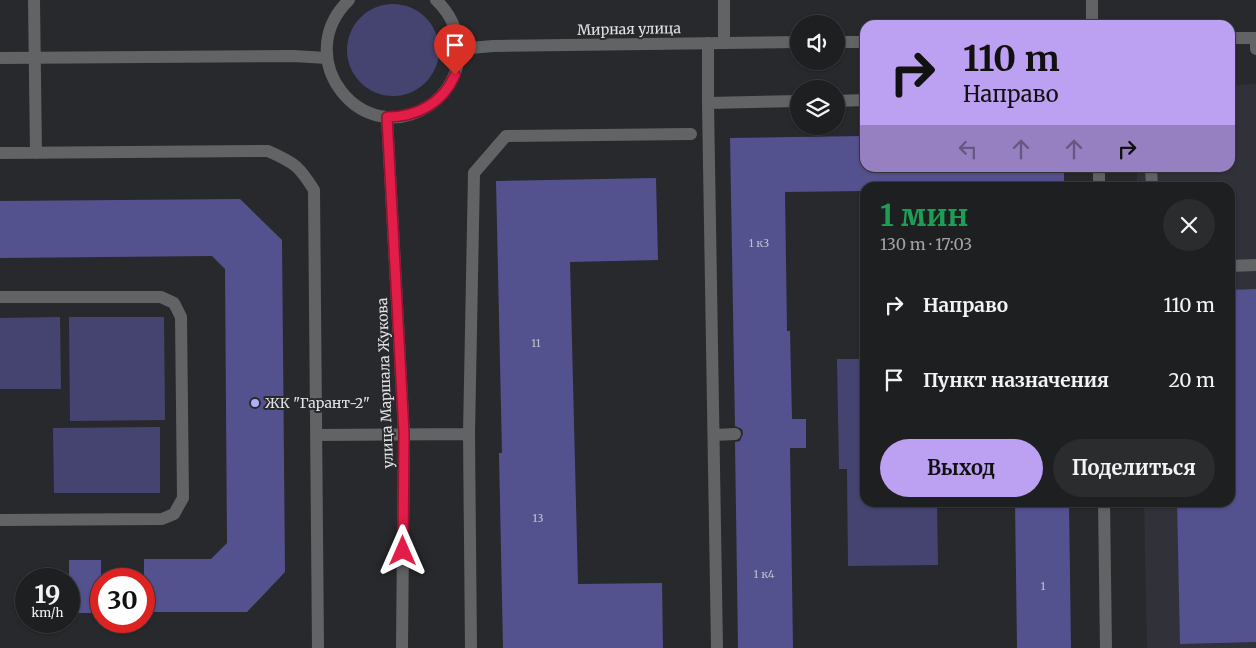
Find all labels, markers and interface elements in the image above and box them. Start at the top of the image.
map controls [790,15,845,135]
button: sound [790,15,845,70]
street label: Мирная улица [577,19,682,39]
pin [434,24,476,75]
icon: arrive [441,31,469,59]
text: 110 m [963,37,1060,81]
icon: right [880,40,945,105]
button: layers [790,80,845,135]
text: Направо [963,80,1059,108]
icon: left [954,135,982,163]
icon: ahead [1007,135,1035,163]
icon: ahead [1060,135,1088,163]
icon: right [1113,135,1141,163]
text: 1 мин [880,196,968,234]
button: close [1163,199,1215,251]
text: 130 m · 17:03 [880,234,972,254]
house number: 1 к3 [749,236,769,250]
icon: right [880,291,908,319]
text: Направо [923,293,1008,317]
text: 110 m [1164,293,1215,317]
street label: улица Маршала Жукова [373,297,397,469]
house number: 11 [531,336,541,350]
icon: arrive [880,366,908,394]
text: Пункт назначения [923,368,1109,392]
text: 20 m [1168,368,1215,392]
place label: ЖК "Гарант-2" [265,394,370,412]
marker: ЖК "Гарант-2" [249,397,261,409]
button: Выход [880,439,1043,497]
button: Поделиться [1053,439,1215,497]
house number: 13 [533,511,543,525]
position arrow [376,524,428,576]
house number: 1 к4 [754,567,775,581]
speed limit sign: 30 [90,568,155,633]
text: 19 [35,578,60,610]
house number: 1 [1041,579,1046,593]
text: km/h [32,605,63,620]

